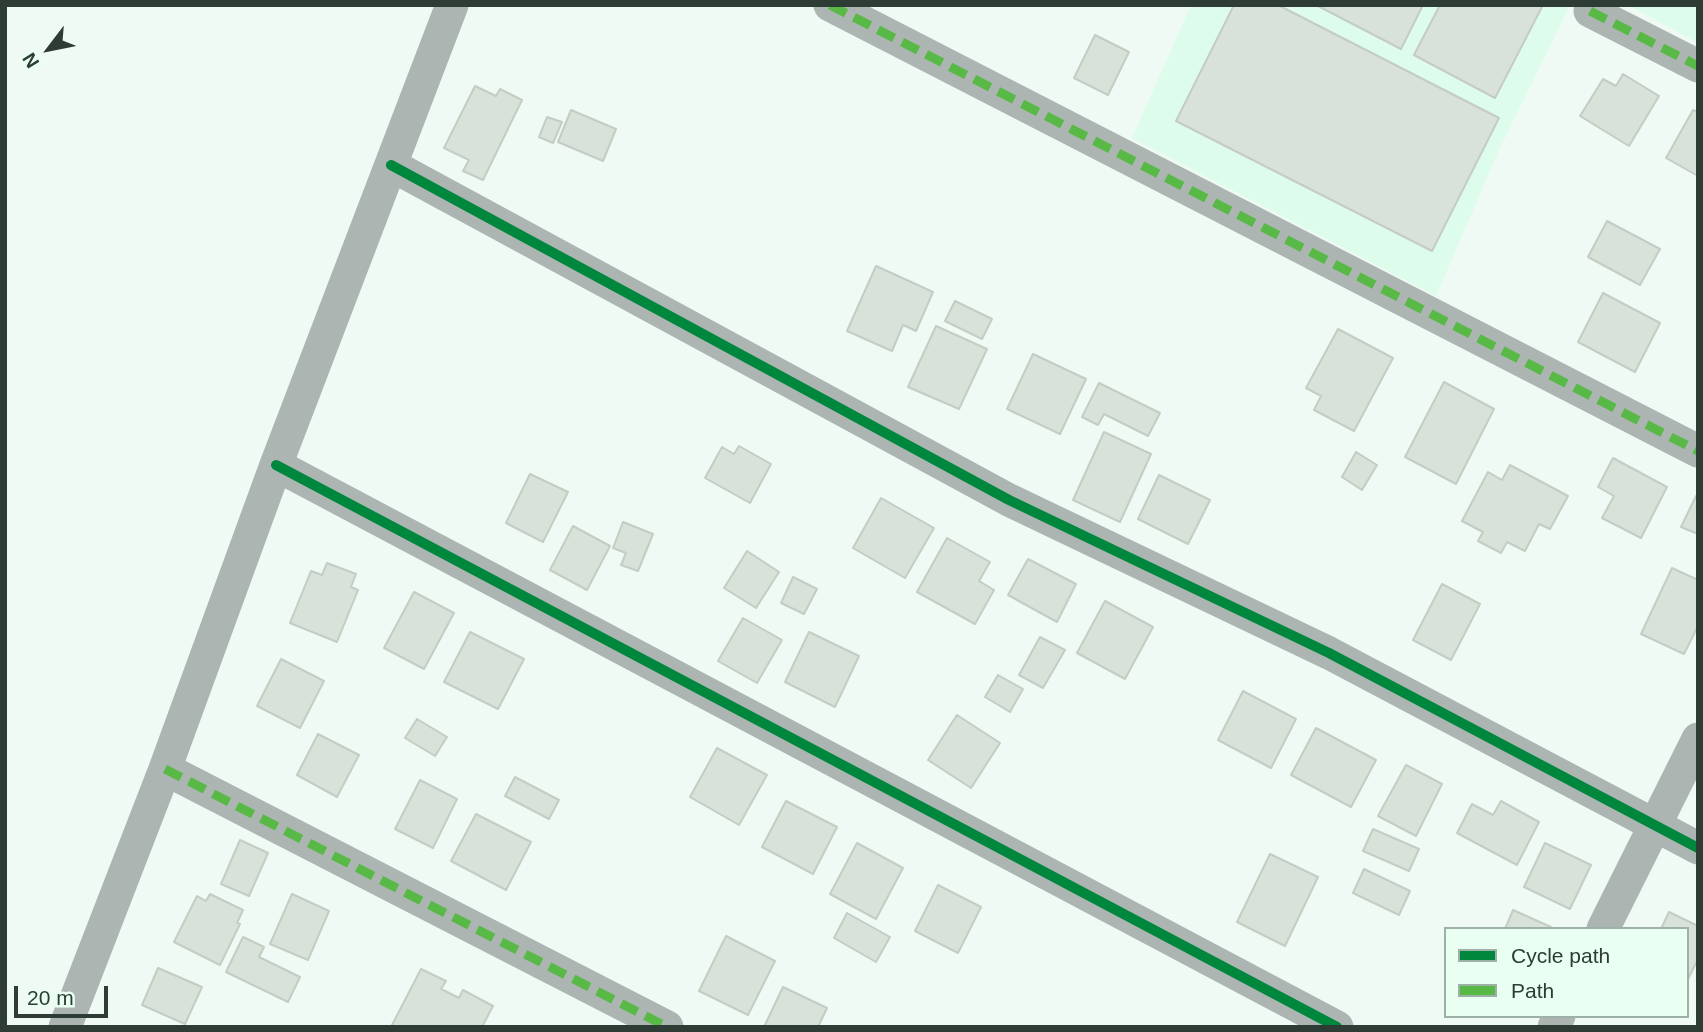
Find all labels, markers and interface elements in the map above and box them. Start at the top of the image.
north arrow [14,14,84,84]
text: N [18,49,43,72]
legend [1444,927,1689,1018]
text: Cycle path [1511,944,1610,967]
scale bar [18,972,112,1016]
text: Path [1511,979,1554,1002]
text: 20 m [27,986,74,1009]

